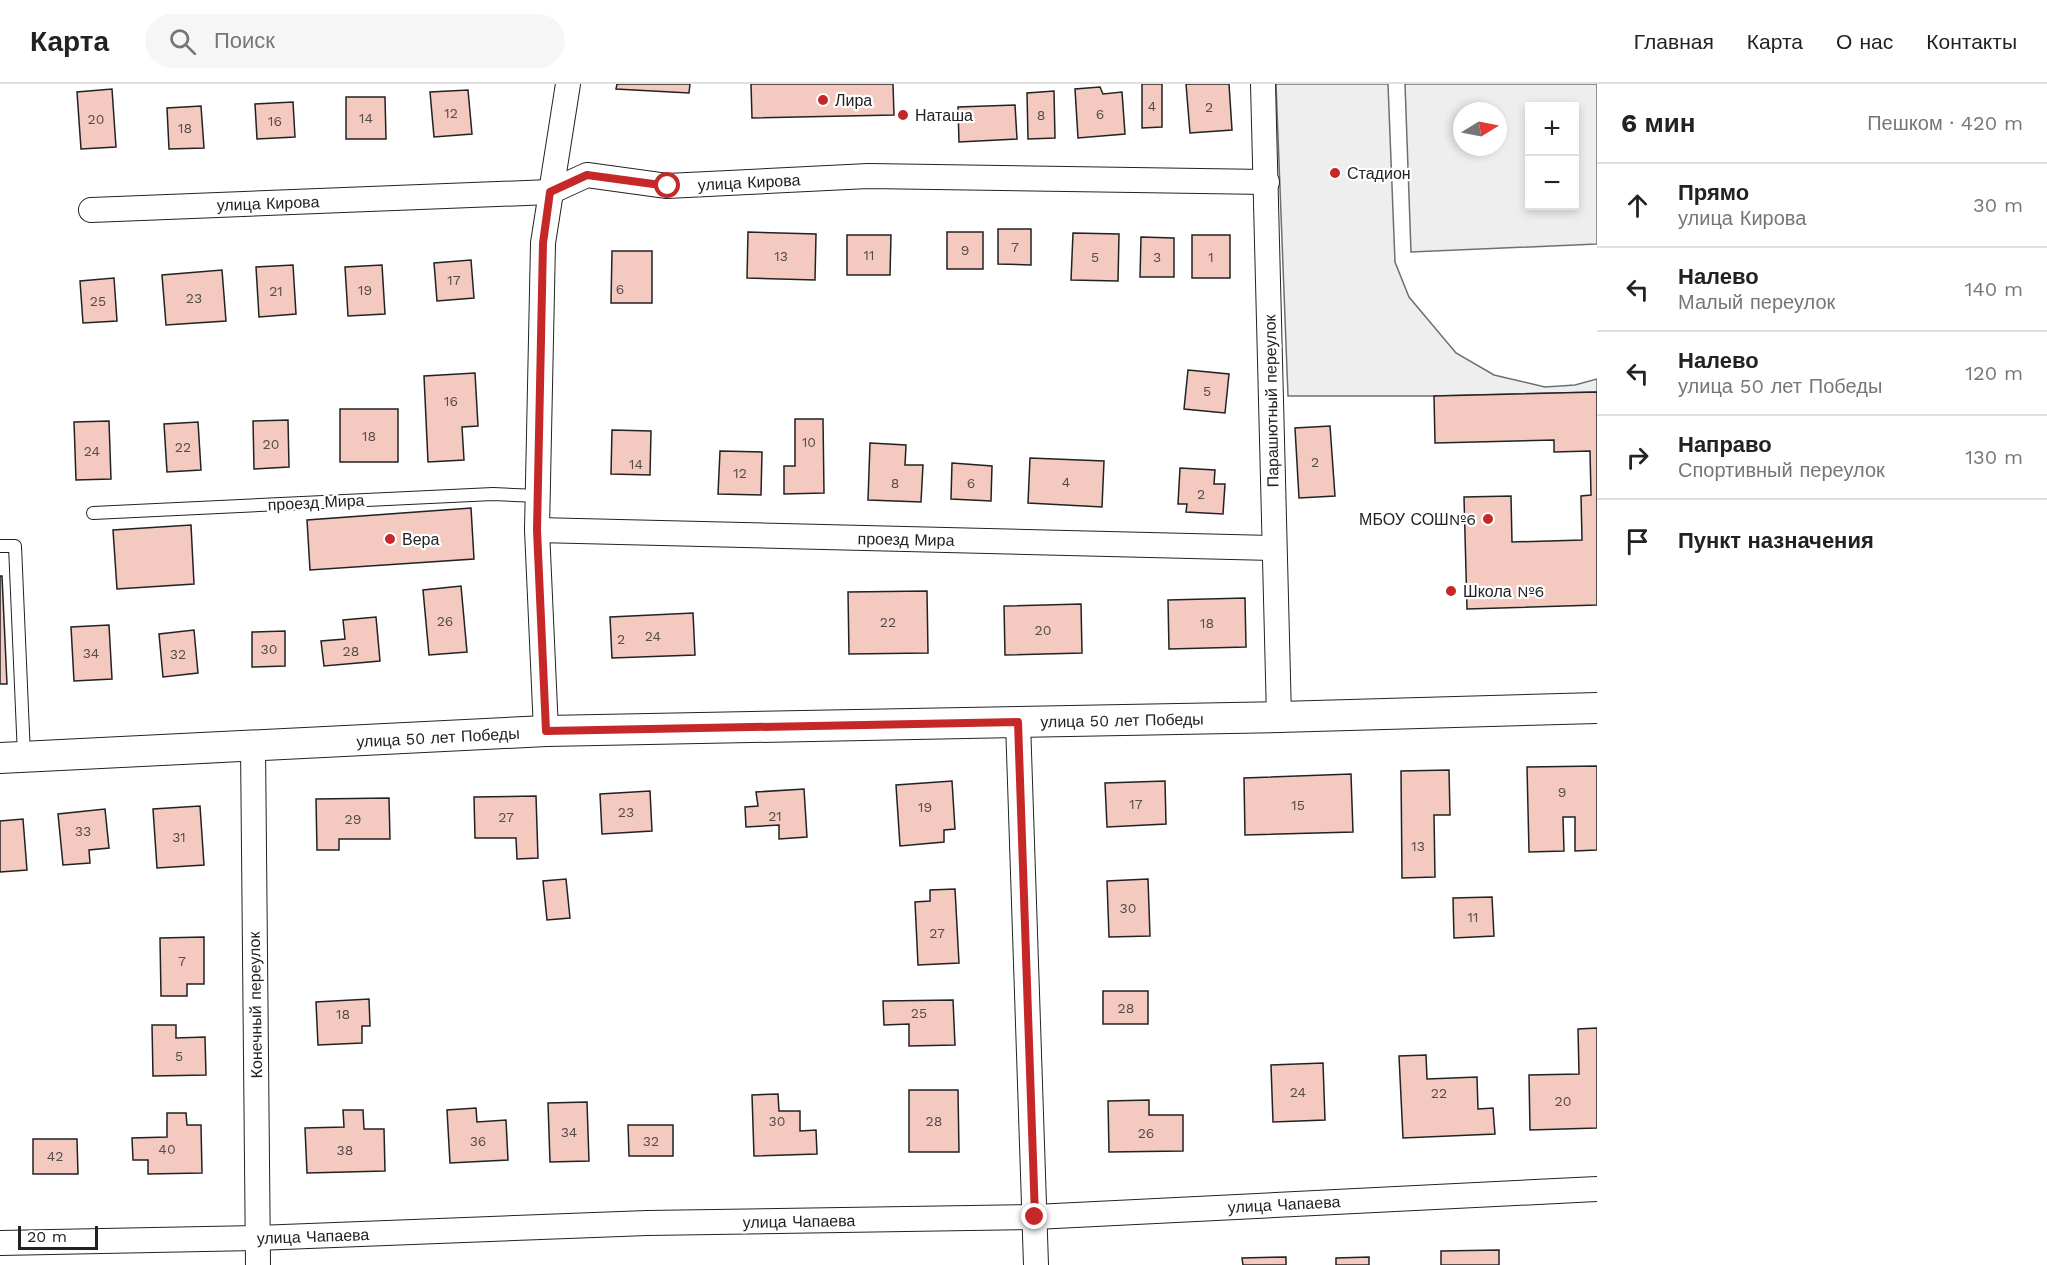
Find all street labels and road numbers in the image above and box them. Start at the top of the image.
street label: улица Кирова [697,170,801,195]
street label: улица Кирова [216,192,320,215]
street label: Парашютный переулок [1260,313,1283,488]
street label: проезд Мира [267,490,365,515]
street label: проезд Мира [857,529,955,550]
street label: улица 50 лет Победы [1040,710,1204,731]
street label: улица 50 лет Победы [356,724,520,751]
street label: Конечный переулок [245,930,266,1079]
street label: улица Чапаева [1227,1192,1341,1217]
street label: улица Чапаева [743,1211,856,1232]
street label: улица Чапаева [256,1225,370,1248]

